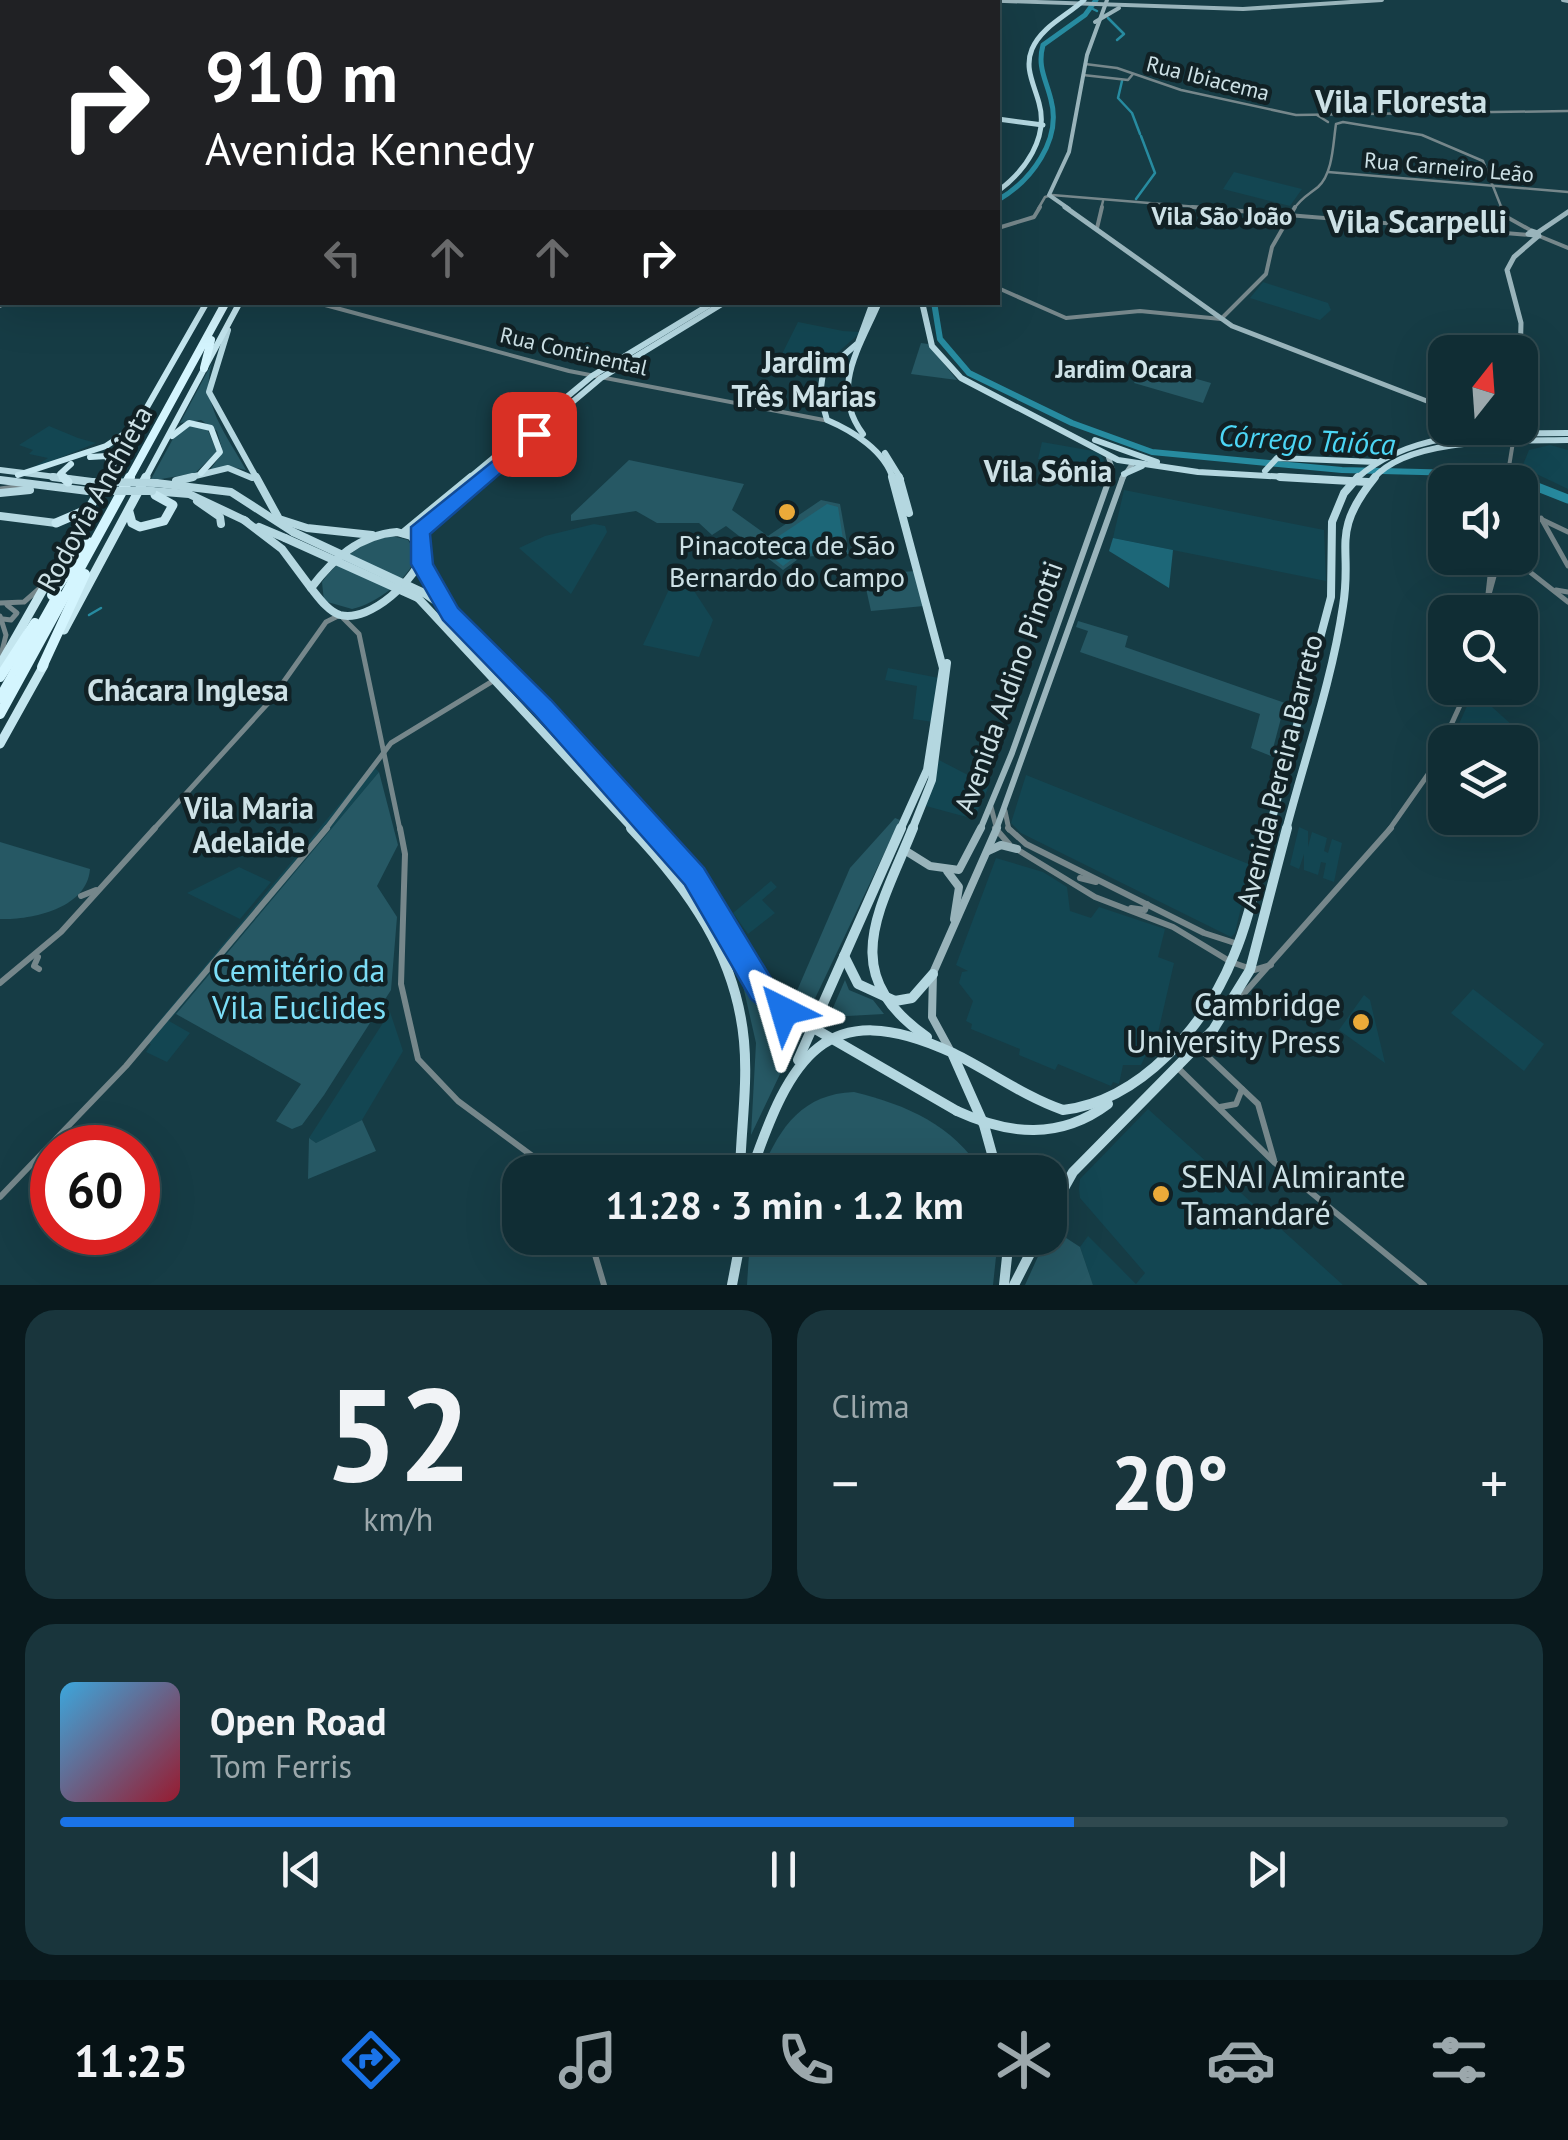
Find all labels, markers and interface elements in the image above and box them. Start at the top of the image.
text: 910 m [205,31,398,121]
icon: right [40,40,170,170]
street label: Rua Ibiacema [1143,49,1273,107]
district label: Vila Floresta [1314,80,1487,122]
text: Avenida Kennedy [205,119,534,177]
street label: Rua Carneiro Leão [1363,146,1535,188]
district label: Vila São João [1151,200,1292,232]
district label: Vila Scarpelli [1326,200,1507,242]
icon: left [315,230,370,285]
icon: ahead [420,230,475,285]
icon: ahead [525,230,580,285]
icon: right [630,230,685,285]
street label: Rua Continental [498,320,651,382]
north arrow [1428,335,1538,445]
map controls [1428,335,1538,835]
district label: Jardim Três Marias [732,342,876,415]
district label: Jardim Ocara [1054,353,1193,385]
pin [492,392,577,477]
street label: Rodovia Anchieta [28,399,160,597]
icon: arrive [507,407,562,462]
water label: Córrego Taióca [1218,415,1397,463]
district label: Vila Sônia [983,451,1112,490]
button: sound [1428,465,1538,575]
marker: Pinacoteca de São Bernardo do Campo [776,501,798,523]
place label: Pinacoteca de São Bernardo do Campo [669,526,905,595]
street label: Avenida Aldino Pinotti [945,556,1071,818]
button: search [1428,595,1538,705]
street label: Avenida Pereira Barreto [1227,630,1331,912]
district label: Chácara Inglesa [87,670,289,709]
button: layers [1428,725,1538,835]
district label: Vila Maria Adelaide [183,788,314,861]
park label: Cemitério da Vila Euclides [211,949,386,1028]
position arrow [732,959,836,1063]
place label: Cambridge University Press [1126,983,1341,1062]
marker: Cambridge University Press [1350,1011,1372,1033]
speed limit sign: 60 [30,1125,160,1255]
place label: SENAI Almirante Tamandaré [1181,1155,1406,1234]
text: 11:28 · 3 min · 1.2 km [605,1180,964,1229]
marker: SENAI Almirante Tamandaré [1150,1183,1172,1205]
text: 52 [325,1349,472,1517]
text: Clima [832,1385,910,1427]
text: 20° [1111,1434,1229,1531]
text: − [832,1447,859,1518]
text: + [1480,1447,1508,1518]
text: km/h [363,1498,433,1540]
text: Open Road [210,1696,386,1745]
text: Tom Ferris [210,1745,352,1787]
icon: previous [274,1842,329,1897]
icon: pause [756,1842,811,1897]
icon: next [1239,1842,1294,1897]
icon: directions [336,2025,406,2095]
icon: music [553,2025,623,2095]
icon: phone [771,2025,841,2095]
icon: climate [989,2025,1059,2095]
icon: car [1206,2025,1276,2095]
icon: filters [1424,2025,1494,2095]
text: 11:25 [74,2031,188,2089]

